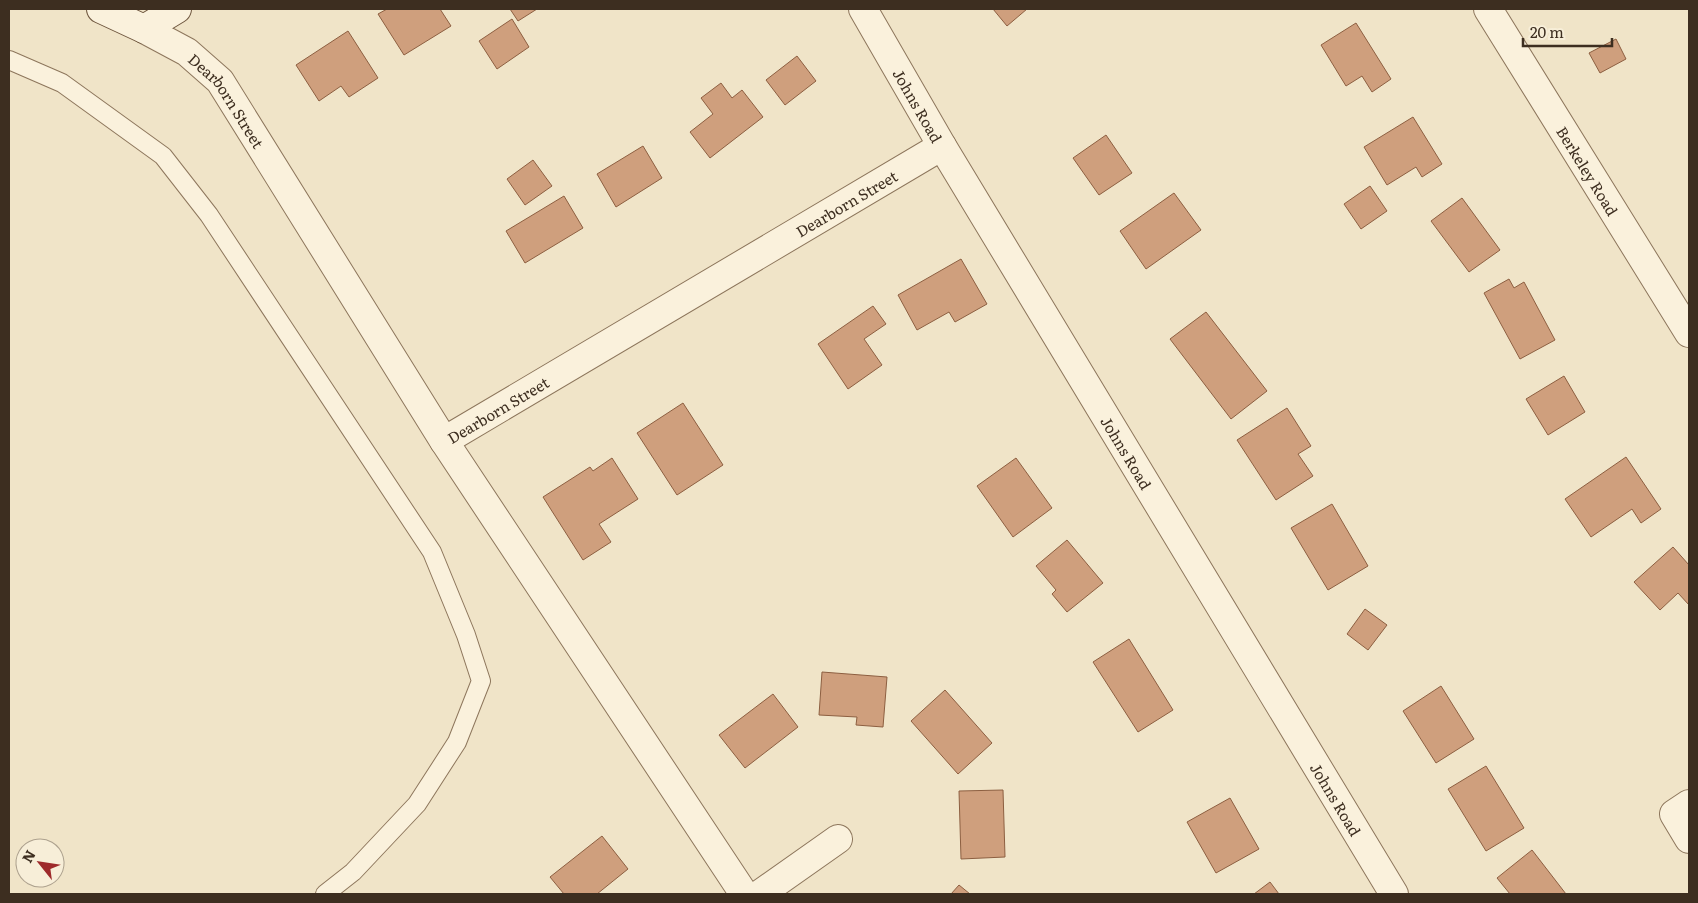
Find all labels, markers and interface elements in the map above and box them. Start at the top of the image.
scale bar [1523,15,1612,47]
text: 20 m [1530,20,1564,43]
street label: Dearborn Street [184,47,270,152]
street label: Johns Road [888,64,949,146]
street label: Berkeley Road [1552,121,1625,220]
street label: Dearborn Street [791,164,901,242]
street label: Dearborn Street [442,370,553,448]
street label: Johns Road [1096,411,1158,493]
street label: Johns Road [1305,758,1368,840]
north arrow [15,838,65,888]
text: N [16,846,40,866]

